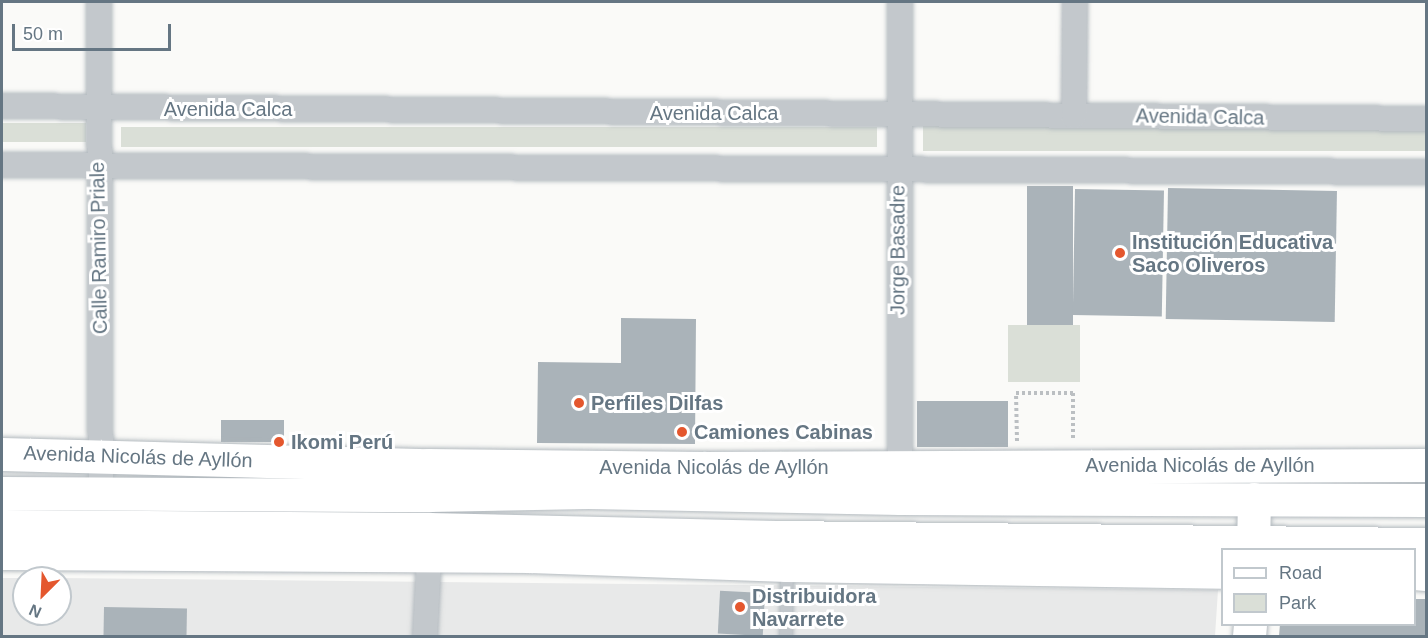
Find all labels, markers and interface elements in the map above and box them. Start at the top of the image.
scale bar [15,12,174,50]
text: 50 m [23,24,63,44]
street label: Avenida Calca [164,97,292,121]
street label: Avenida Calca [650,101,778,125]
street label: Avenida Calca [1135,104,1265,130]
street label: Calle Ramiro Priale [85,162,113,334]
street label: Jorge Basadre [886,185,910,315]
place label: Institución Educativa Saco Oliveros [1132,230,1333,277]
marker: Institución Educativa Saco Oliveros [1113,246,1127,260]
place label: Perfiles Dilfas [591,391,723,415]
marker: Perfiles Dilfas [572,396,586,410]
place label: Camiones Cabinas [694,420,873,444]
marker: Camiones Cabinas [675,425,689,439]
place label: Ikomi Perú [291,430,393,454]
marker: Ikomi Perú [272,435,286,449]
street label: Avenida Nicolás de Ayllón [22,441,254,473]
street label: Avenida Nicolás de Ayllón [1085,453,1315,477]
street label: Avenida Nicolás de Ayllón [599,455,829,479]
legend [1221,548,1416,626]
text: Road [1279,563,1322,583]
north arrow [12,566,72,626]
place label: Distribuidora Navarrete [752,584,876,631]
text: Park [1279,593,1316,613]
marker: Distribuidora Navarrete [733,600,747,614]
text: N [27,601,44,621]

